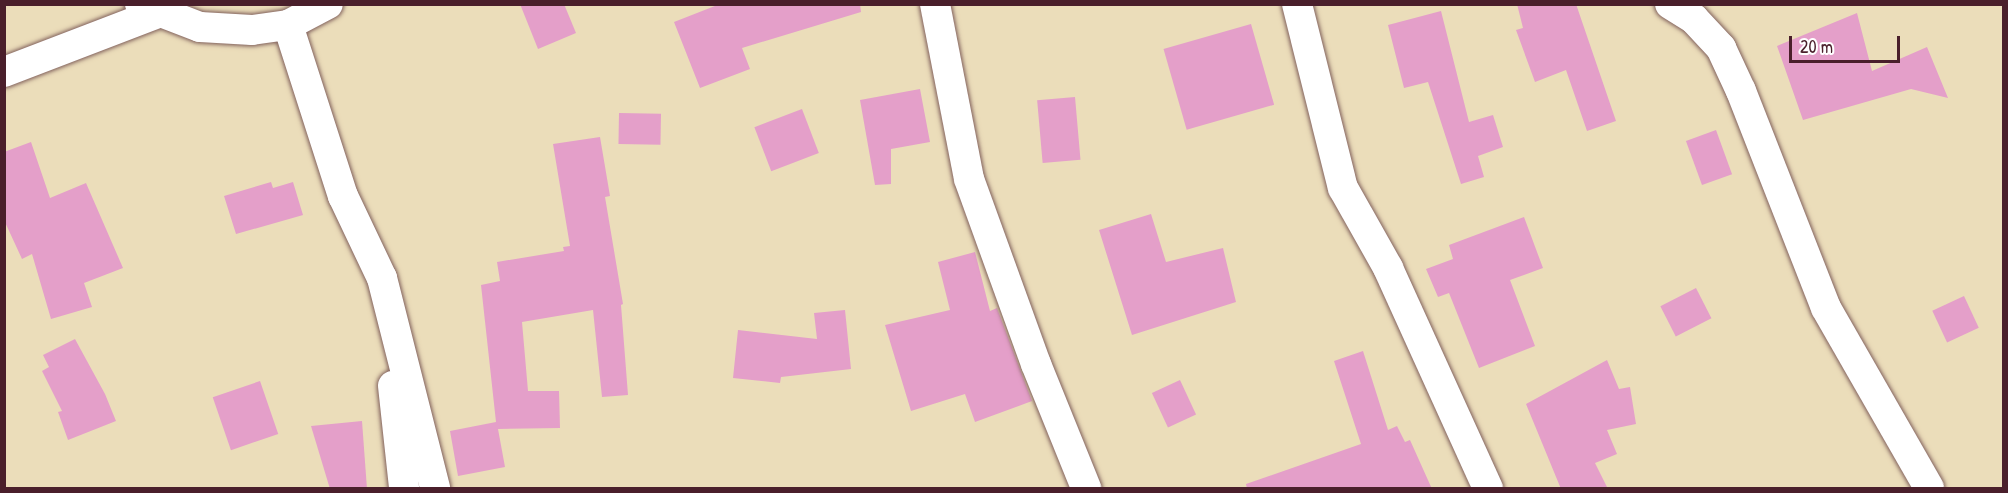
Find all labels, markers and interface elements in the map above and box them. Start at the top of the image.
scale bar [1792,24,1903,62]
text: 20 m [1800,34,1833,59]

